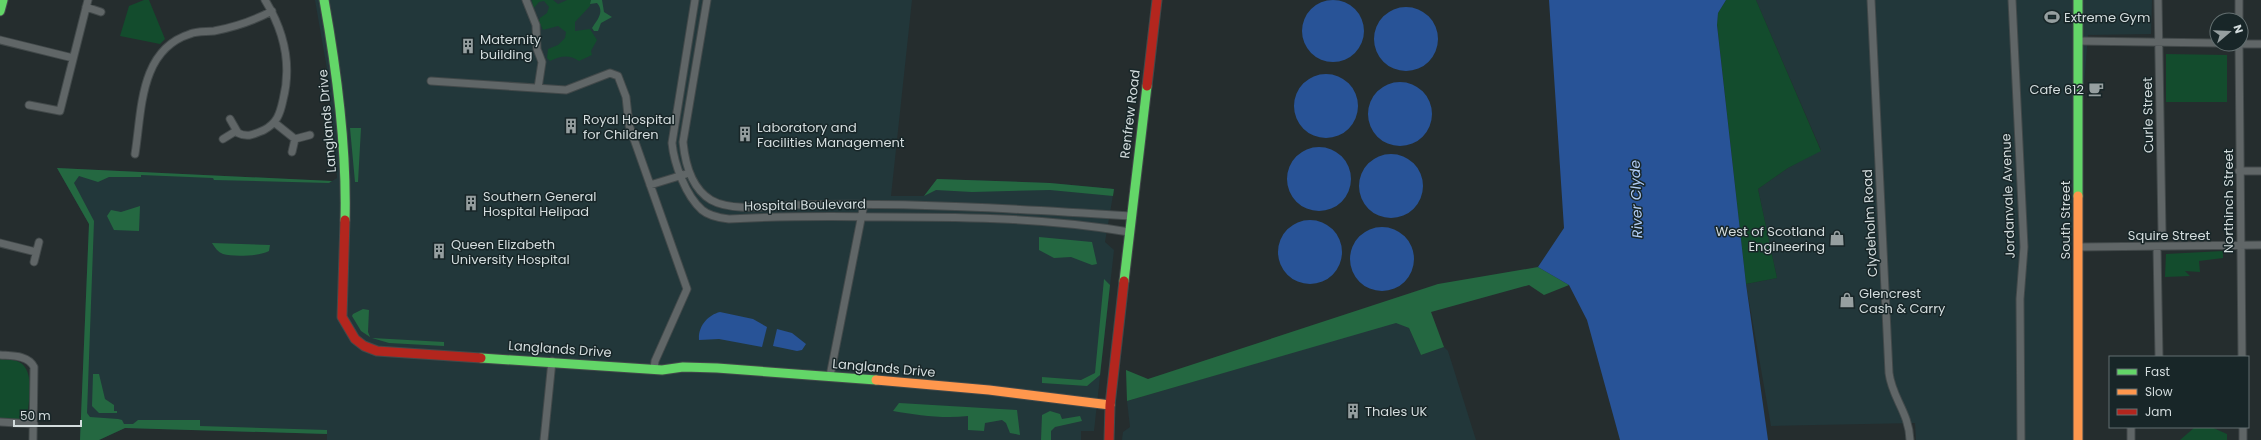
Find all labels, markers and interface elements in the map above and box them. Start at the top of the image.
sports icon: Extreme Gym [2043,8,2061,26]
place label: Extreme Gym [2064,8,2150,27]
north arrow [2209,12,2249,52]
text: N [2230,22,2247,35]
place label: Maternity building [480,30,542,64]
building icon: Maternity building [459,37,477,55]
street label: Renfrew Road [1115,68,1145,160]
street label: Langlands Drive [313,69,341,173]
street label: Curle Street [2138,77,2158,153]
place label: Cafe 612 [2029,80,2084,99]
cafe icon: Cafe 612 [2087,80,2105,98]
place label: Royal Hospital for Children [583,110,675,144]
building icon: Royal Hospital for Children [562,117,580,135]
place label: Laboratory and Facilities Management [757,118,905,152]
building icon: Laboratory and Facilities Management [736,125,754,143]
street label: Jordanvale Avenue [1996,133,2020,259]
street label: Northinch Street [2219,148,2238,253]
water label: River Clyde [1625,159,1647,238]
street label: Clydeholm Road [1858,169,1882,277]
street label: South Street [2056,180,2075,259]
place label: Southern General Hospital Helipad [483,187,596,221]
building icon: Southern General Hospital Helipad [462,194,480,212]
street label: Hospital Boulevard [744,194,866,216]
place label: West of Scotland Engineering [1716,222,1825,256]
street label: Squire Street [2128,226,2210,245]
shop icon: West of Scotland Engineering [1828,229,1846,247]
place label: Queen Elizabeth University Hospital [451,235,570,269]
building icon: Queen Elizabeth University Hospital [430,242,448,260]
place label: Glencrest Cash & Carry [1859,284,1946,318]
shop icon: Glencrest Cash & Carry [1838,291,1856,309]
street label: Langlands Drive [508,336,612,362]
street label: Langlands Drive [832,354,936,382]
legend [2109,356,2249,428]
text: Fast [2145,363,2170,380]
text: Slow [2145,383,2173,400]
scale bar [14,402,81,428]
building icon: Thales UK [1344,402,1362,420]
place label: Thales UK [1365,402,1427,421]
text: Jam [2145,403,2172,420]
text: 50 m [20,407,51,424]

